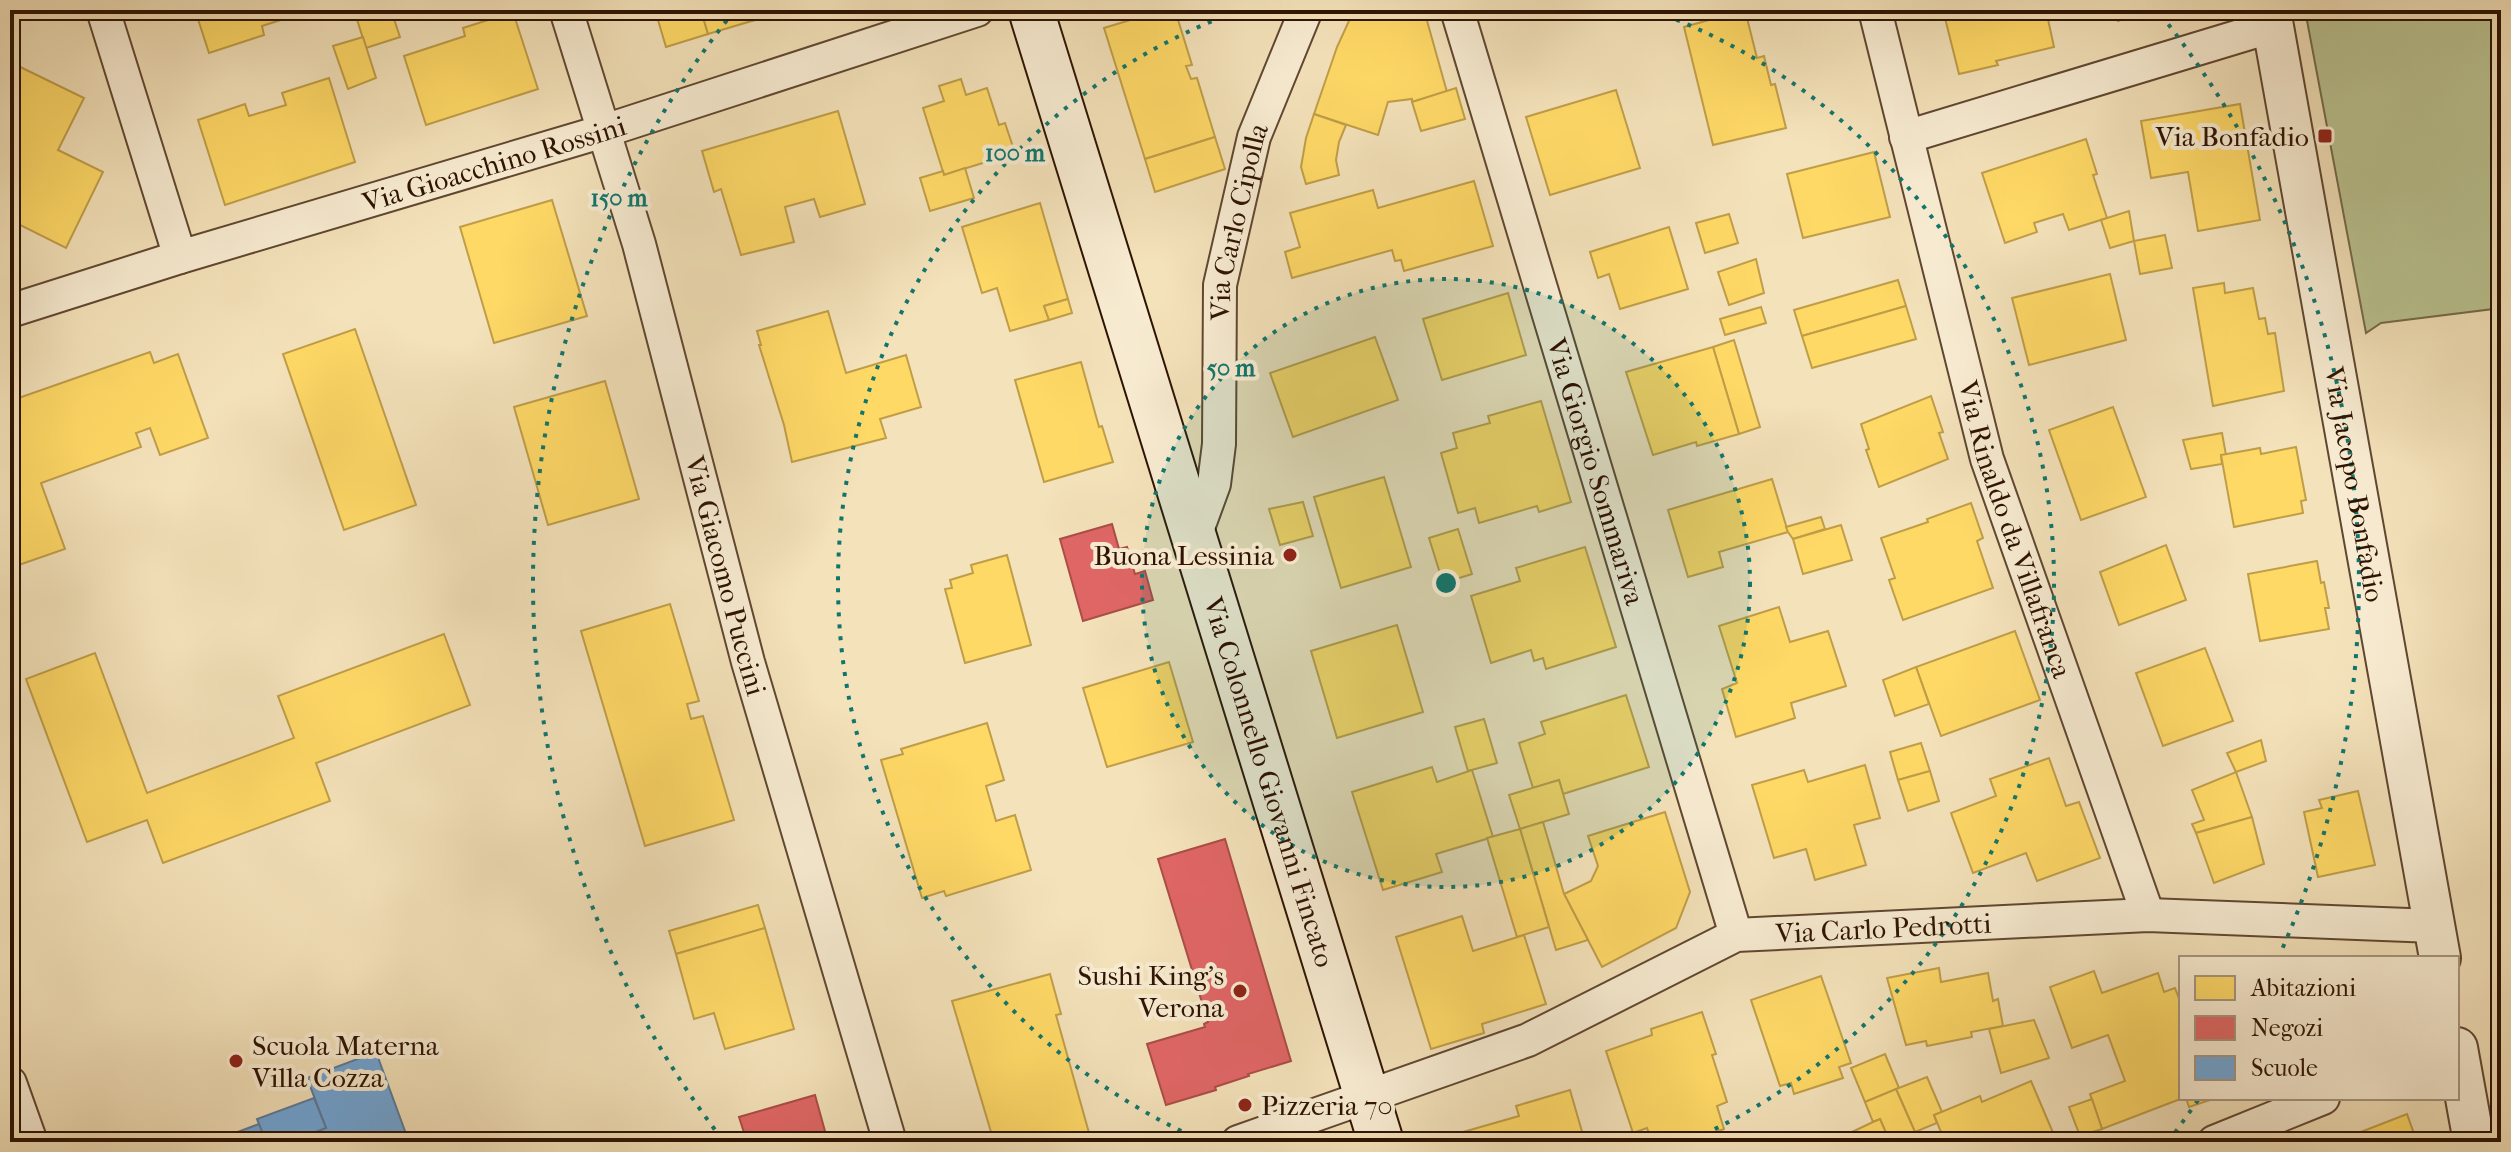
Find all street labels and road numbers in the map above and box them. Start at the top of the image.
street label: Via Gioacchino Rossini [358,109,630,219]
street label: Via Carlo Cipolla [1203,117,1275,321]
street label: Via Giorgio Sommariva [1540,333,1652,610]
street label: Via Jacopo Bonfadio [2318,363,2392,605]
street label: Via Rinaldo da Villafranca [1951,376,2080,683]
street label: Via Giacomo Puccini [678,451,774,699]
street label: Via Colonnello Giovanni Fincato [1197,592,1342,971]
street label: Via Carlo Pedrotti [1774,906,1992,950]

